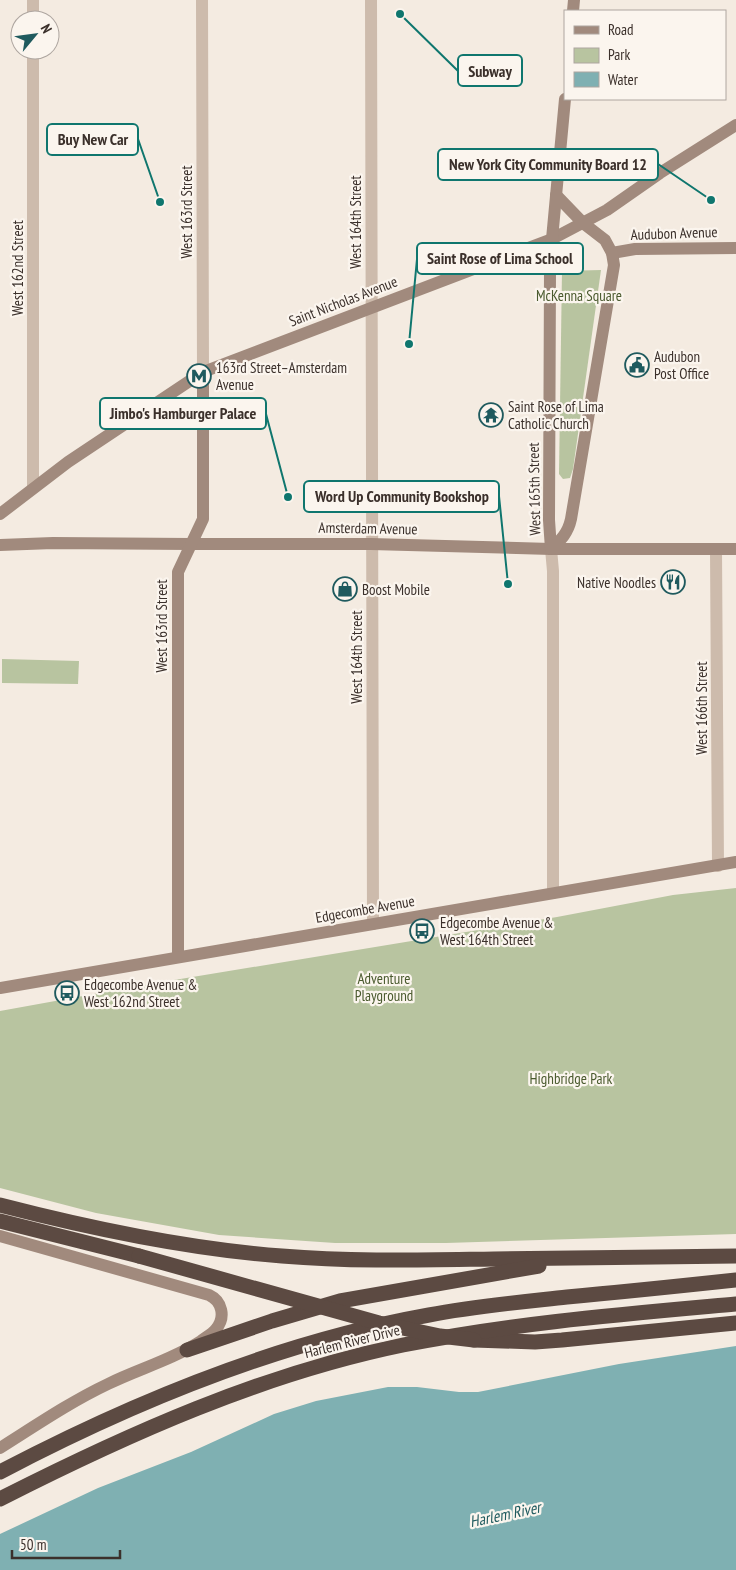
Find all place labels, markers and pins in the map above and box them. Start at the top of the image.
callout: Subway [458,55,522,86]
callout: Buy New Car [47,124,138,155]
callout: New York City Community Board 12 [438,149,658,180]
callout: Saint Rose of Lima School [417,243,583,274]
place label: Audubon Post Office [654,347,709,383]
public building icon: Audubon Post Office [624,352,650,378]
place label: 163rd Street–Amsterdam Avenue [216,358,347,394]
metro station icon: 163rd Street–Amsterdam Avenue [186,363,212,389]
place label: Saint Rose of Lima Catholic Church [508,397,604,433]
callout: Jimbo's Hamburger Palace [100,398,266,429]
temple icon: Saint Rose of Lima Catholic Church [478,402,504,428]
callout: Word Up Community Bookshop [304,481,499,512]
restaurant icon: Native Noodles [660,569,686,595]
place label: Native Noodles [577,573,656,592]
shop icon: Boost Mobile [332,576,358,602]
place label: Boost Mobile [362,580,430,599]
place label: Edgecombe Avenue & West 164th Street [440,913,553,949]
bus stop icon: Edgecombe Avenue & West 164th Street [409,918,435,944]
place label: Edgecombe Avenue & West 162nd Street [84,975,197,1011]
bus stop icon: Edgecombe Avenue & West 162nd Street [54,980,80,1006]

